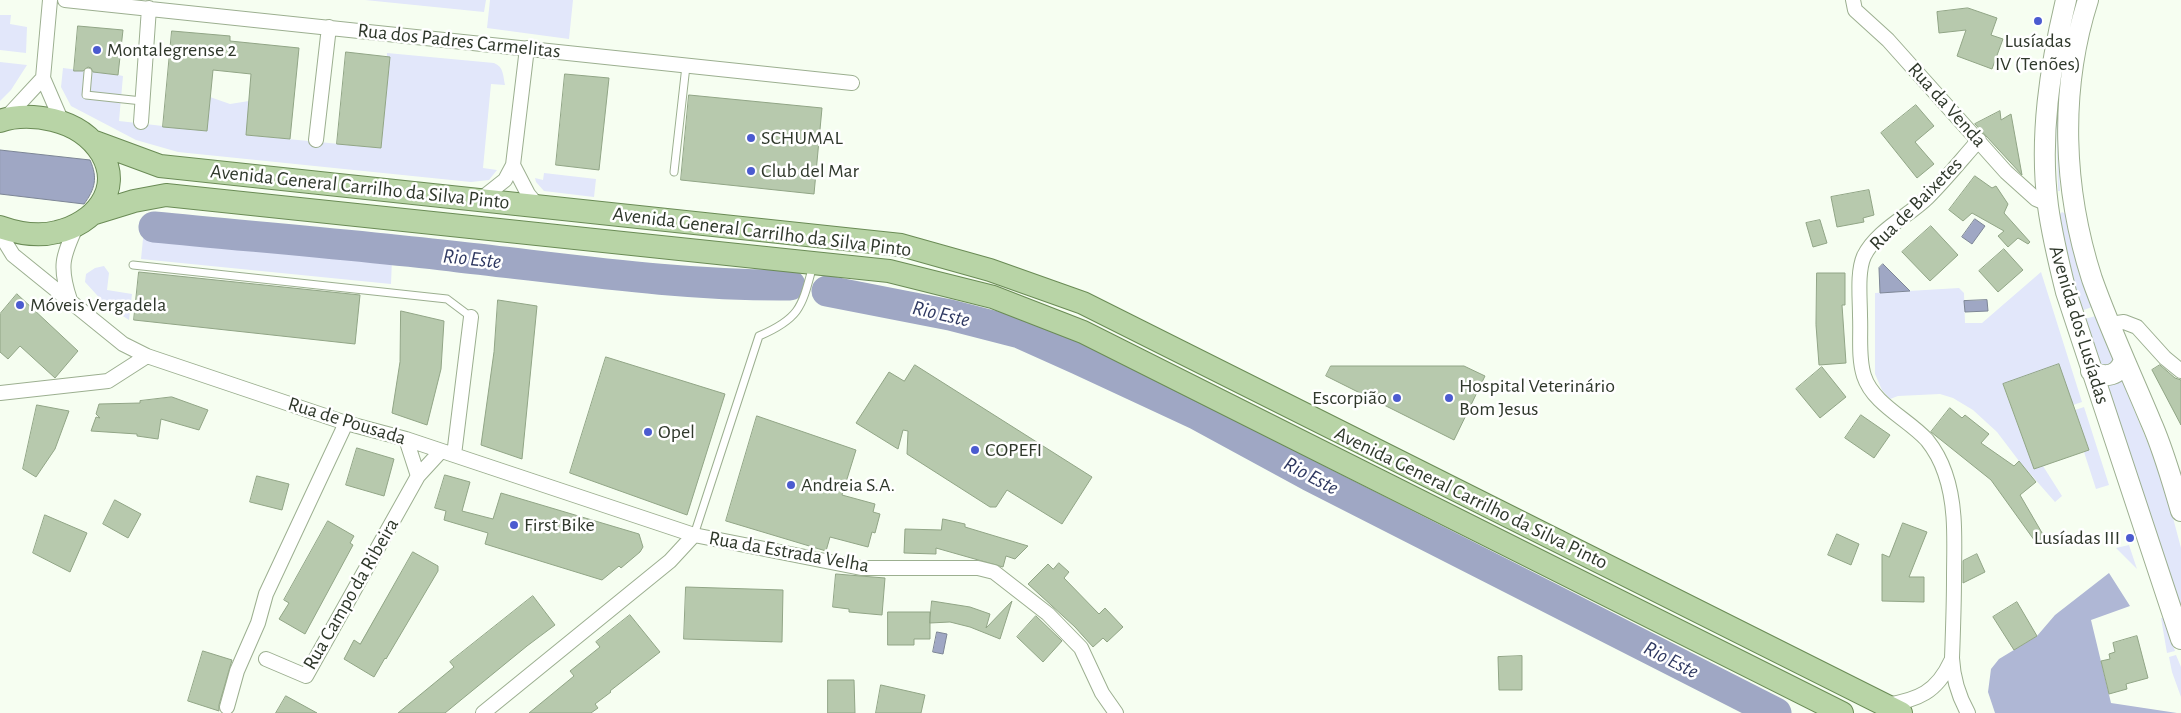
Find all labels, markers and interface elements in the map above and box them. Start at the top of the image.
marker: Lusíadas IV (Tenões) [2032,15,2044,27]
street label: Rua dos Padres Carmelitas [356,18,562,64]
place label: Lusíadas IV (Tenões) [1995,29,2081,76]
place label: Montalegrense 2 [107,38,237,62]
marker: Montalegrense 2 [91,44,103,56]
street label: Rua da Venda [1903,58,1991,152]
place label: SCHUMAL [761,126,843,150]
marker: SCHUMAL [745,132,757,144]
street label: Rua de Baixetes [1865,153,1967,255]
street label: Avenida General Carrilho da Silva Pinto [209,159,511,215]
place label: Club del Mar [761,159,859,183]
marker: Club del Mar [745,165,757,177]
street label: Avenida General Carrilho da Silva Pinto [611,202,913,262]
water label: Rio Este [442,243,502,275]
street label: Avenida dos Lusíadas [2043,243,2115,407]
place label: Móveis Vergadela [30,293,166,317]
water label: Rio Este [910,295,972,333]
marker: Móveis Vergadela [14,299,26,311]
place label: Hospital Veterinário Bom Jesus [1459,374,1615,421]
place label: Escorpião [1312,386,1387,410]
street label: Rua de Pousada [285,392,409,450]
marker: Escorpião [1391,392,1403,404]
marker: Hospital Veterinário Bom Jesus [1443,392,1455,404]
place label: Opel [658,420,695,444]
street label: Avenida General Carrilho da Silva Pinto [1331,421,1611,575]
marker: Opel [642,426,654,438]
place label: COPEFI [985,438,1042,462]
marker: COPEFI [969,444,981,456]
water label: Rio Este [1279,451,1343,501]
place label: Andreia S.A. [801,473,895,497]
marker: Andreia S.A. [785,479,797,491]
place label: First Bike [524,513,595,537]
street label: Rua Campo da Ribeira [298,514,404,674]
marker: First Bike [508,519,520,531]
street label: Rua da Estrada Velha [707,526,871,578]
place label: Lusíadas III [2034,526,2120,550]
marker: Lusíadas III [2124,532,2136,544]
water label: Rio Este [1639,636,1703,684]

